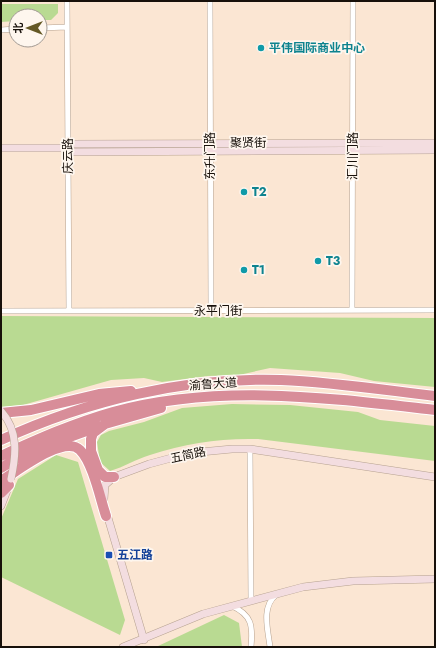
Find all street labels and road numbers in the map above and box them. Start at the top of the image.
street label: 东升门路 [201,132,219,180]
street label: 汇川门路 [344,132,362,180]
street label: 聚贤街 [230,134,266,152]
street label: 庆云路 [59,138,77,174]
street label: 永平门街 [194,302,242,320]
street label: 渝鲁大道 [188,373,238,395]
street label: 五简路 [169,442,207,468]

